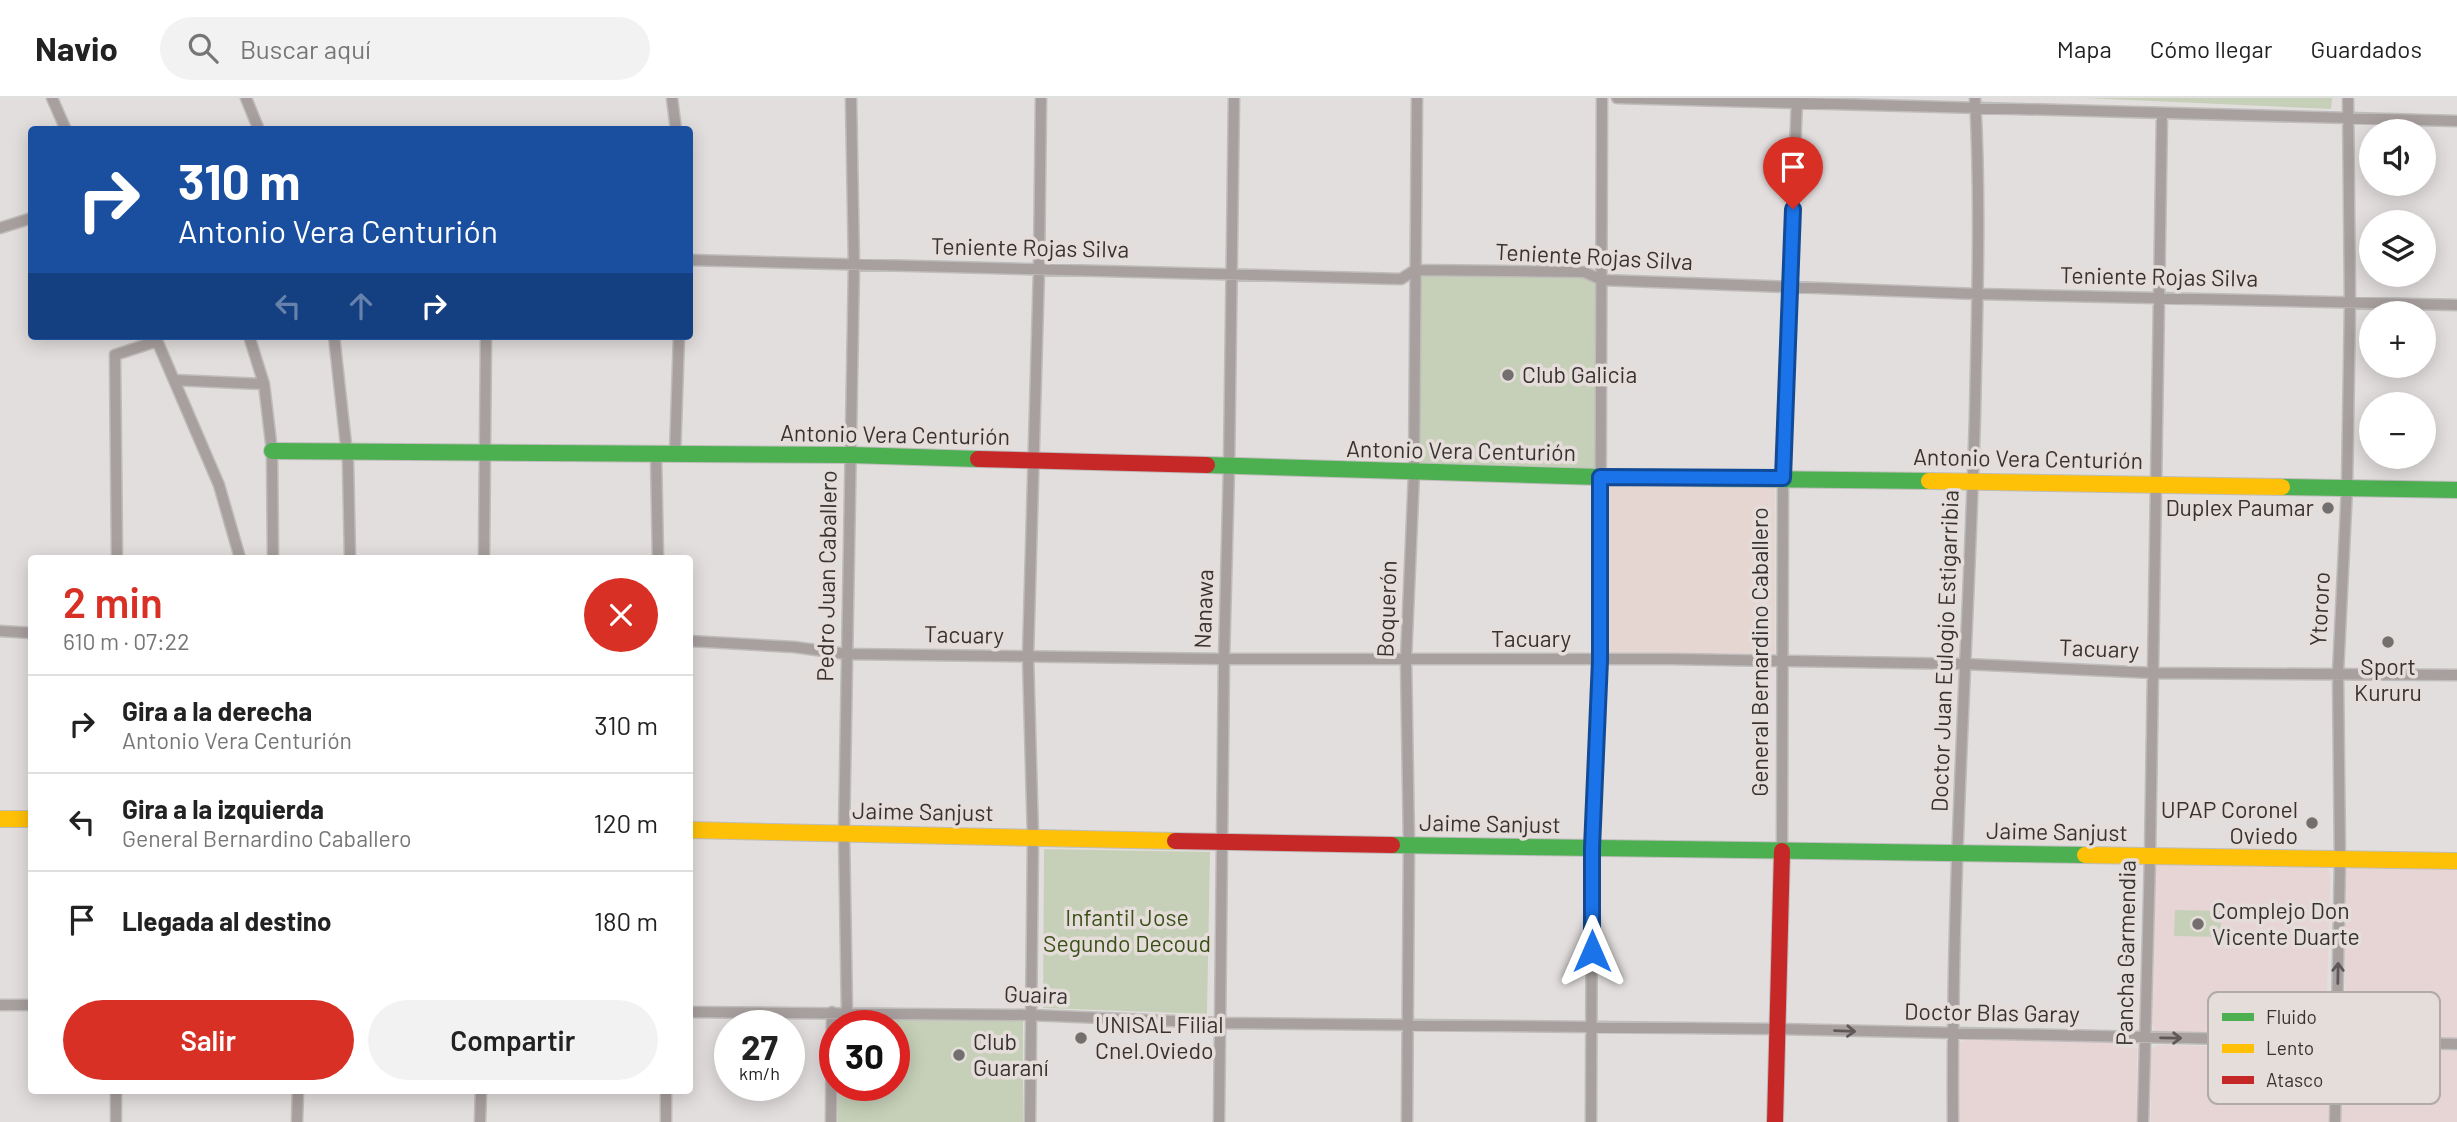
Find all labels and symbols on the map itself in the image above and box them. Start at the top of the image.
pin [1763,137,1823,209]
street label: Teniente Rojas Silva [931,231,1129,263]
street label: Teniente Rojas Silva [1494,237,1694,275]
street label: Teniente Rojas Silva [2060,260,2258,292]
place label: Club Galicia [1522,360,1637,388]
marker: Club Galicia [1500,367,1516,383]
street label: Antonio Vera Centurión [780,418,1010,450]
street label: Antonio Vera Centurión [1346,434,1576,466]
street label: Antonio Vera Centurión [1913,442,2143,474]
street label: Pedro Juan Caballero [810,470,842,682]
street label: Doctor Juan Eulogio Estigarribia [1924,490,1964,812]
place label: Duplex Paumar [2166,493,2315,521]
marker: Duplex Paumar [2320,500,2336,516]
street label: General Bernardino Caballero [1745,507,1773,797]
street label: Boquerón [1370,560,1402,658]
street label: Nanawa [1188,569,1218,649]
street label: Ytororo [2303,571,2335,647]
street label: Tacuary [924,619,1005,649]
street label: Tacuary [1491,624,1571,652]
street label: Tacuary [2058,633,2140,663]
marker: Sport Kururu [2380,634,2396,650]
place label: Sport Kururu [2354,652,2422,706]
place label: UPAP Coronel Oviedo [2161,795,2298,849]
street label: Jaime Sanjust [852,796,994,826]
street label: Jaime Sanjust [1419,808,1561,838]
marker: UPAP Coronel Oviedo [2304,815,2320,831]
street label: Jaime Sanjust [1986,816,2128,846]
street label: Pancha Garmendia [2109,860,2141,1046]
place label: Complejo Don Vicente Duarte [2212,896,2360,950]
park label: Infantil Jose Segundo Decoud [1043,903,1211,957]
position arrow [1555,914,1629,988]
marker: Complejo Don Vicente Duarte [2190,916,2206,932]
one-way arrow [2331,962,2345,985]
street label: Guaira [1004,979,1069,1009]
legend [2208,992,2440,1104]
street label: Doctor Blas Garay [1904,996,2080,1028]
text: Fluido [2266,1005,2317,1028]
speed limit sign: 30 [819,1010,910,1101]
place label: UNISAL Filial Cnel.Oviedo [1095,1010,1224,1064]
one-way arrow [1834,1024,1857,1037]
place label: Club Guaraní [973,1027,1049,1081]
marker: UNISAL Filial Cnel.Oviedo [1073,1030,1089,1046]
one-way arrow [2159,1031,2182,1045]
text: Lento [2266,1036,2314,1059]
marker: Club Guaraní [951,1047,967,1063]
text: Atasco [2266,1068,2323,1091]

